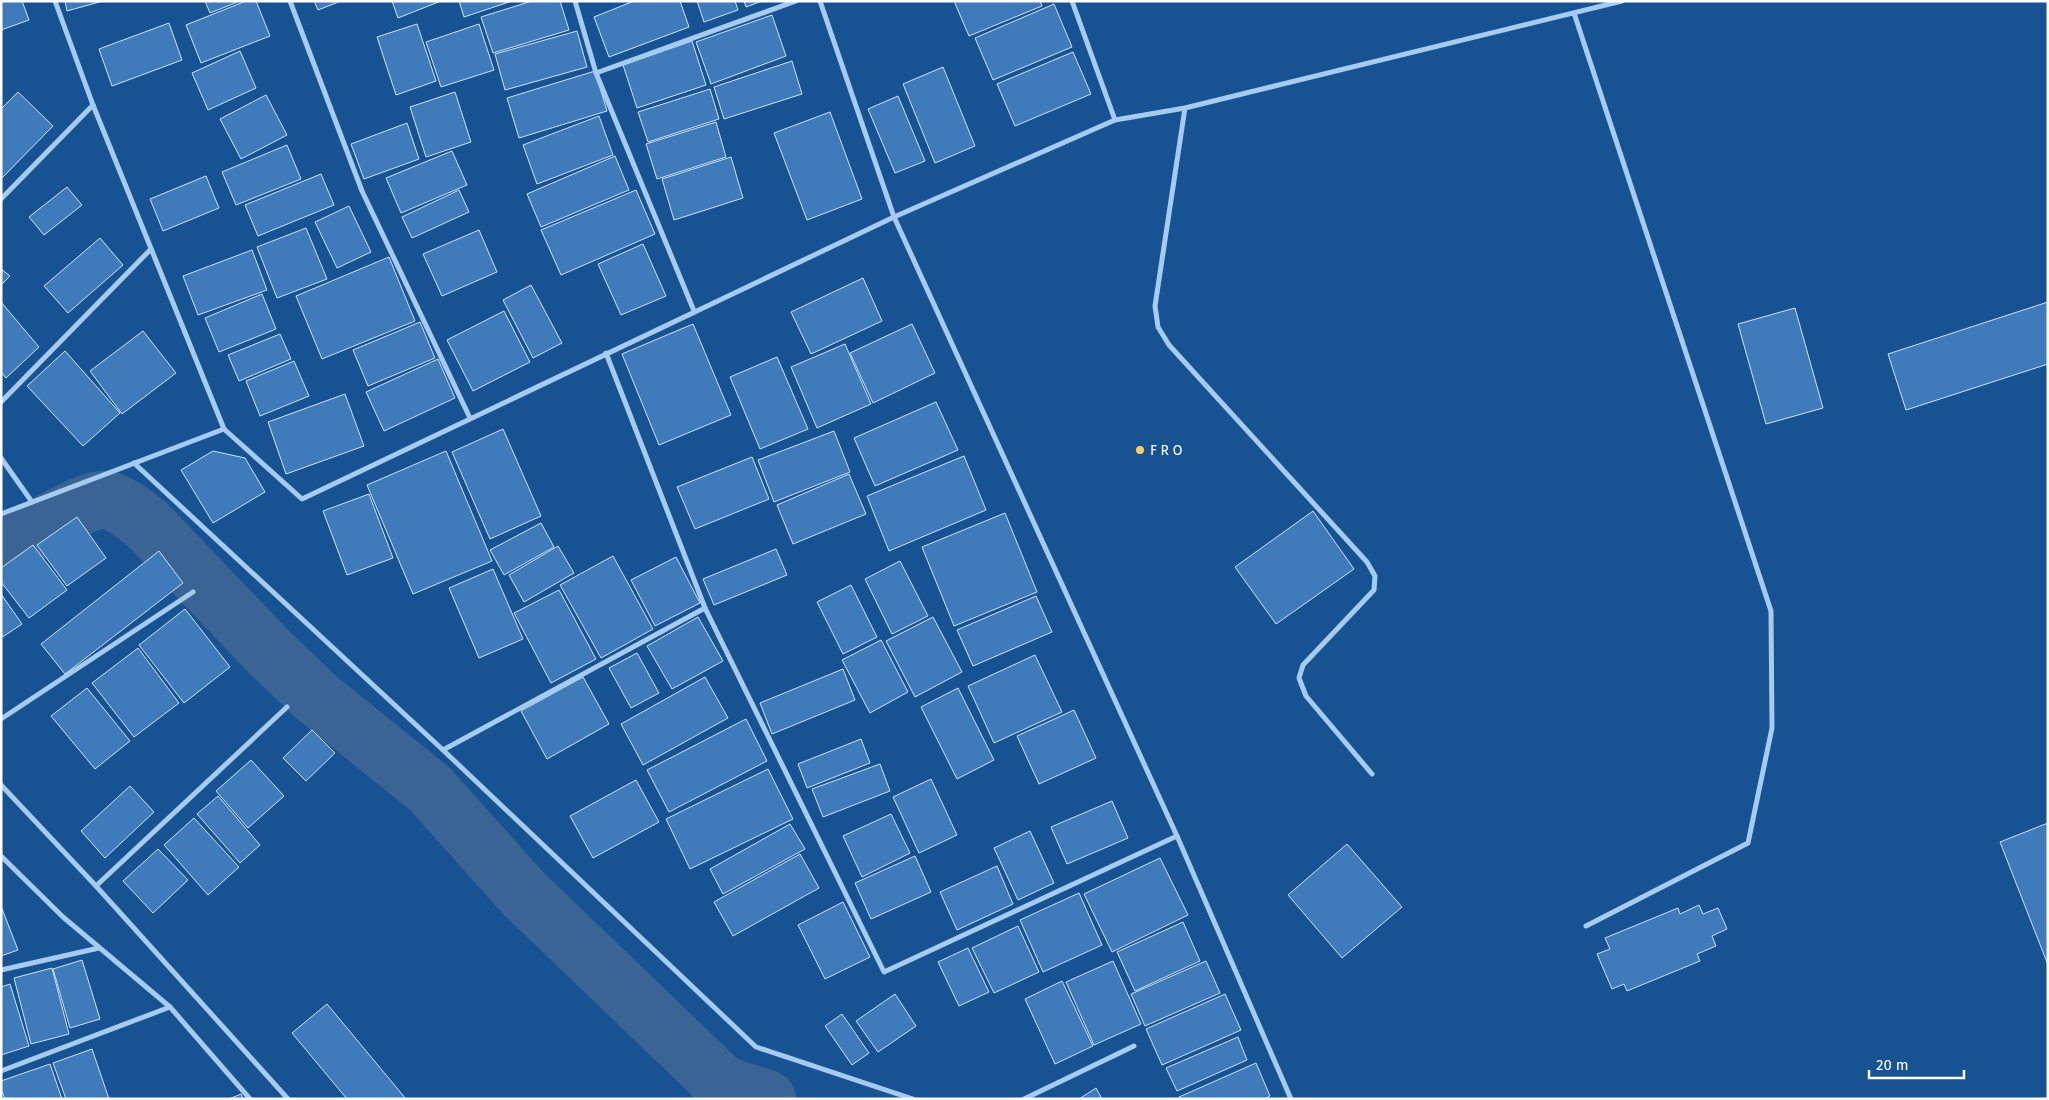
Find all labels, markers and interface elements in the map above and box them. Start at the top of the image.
place label: F R O [1150,442,1182,459]
marker: F R O [1134,444,1146,456]
scale bar [1869,1048,1964,1080]
text: 20 m [1876,1056,1909,1074]

